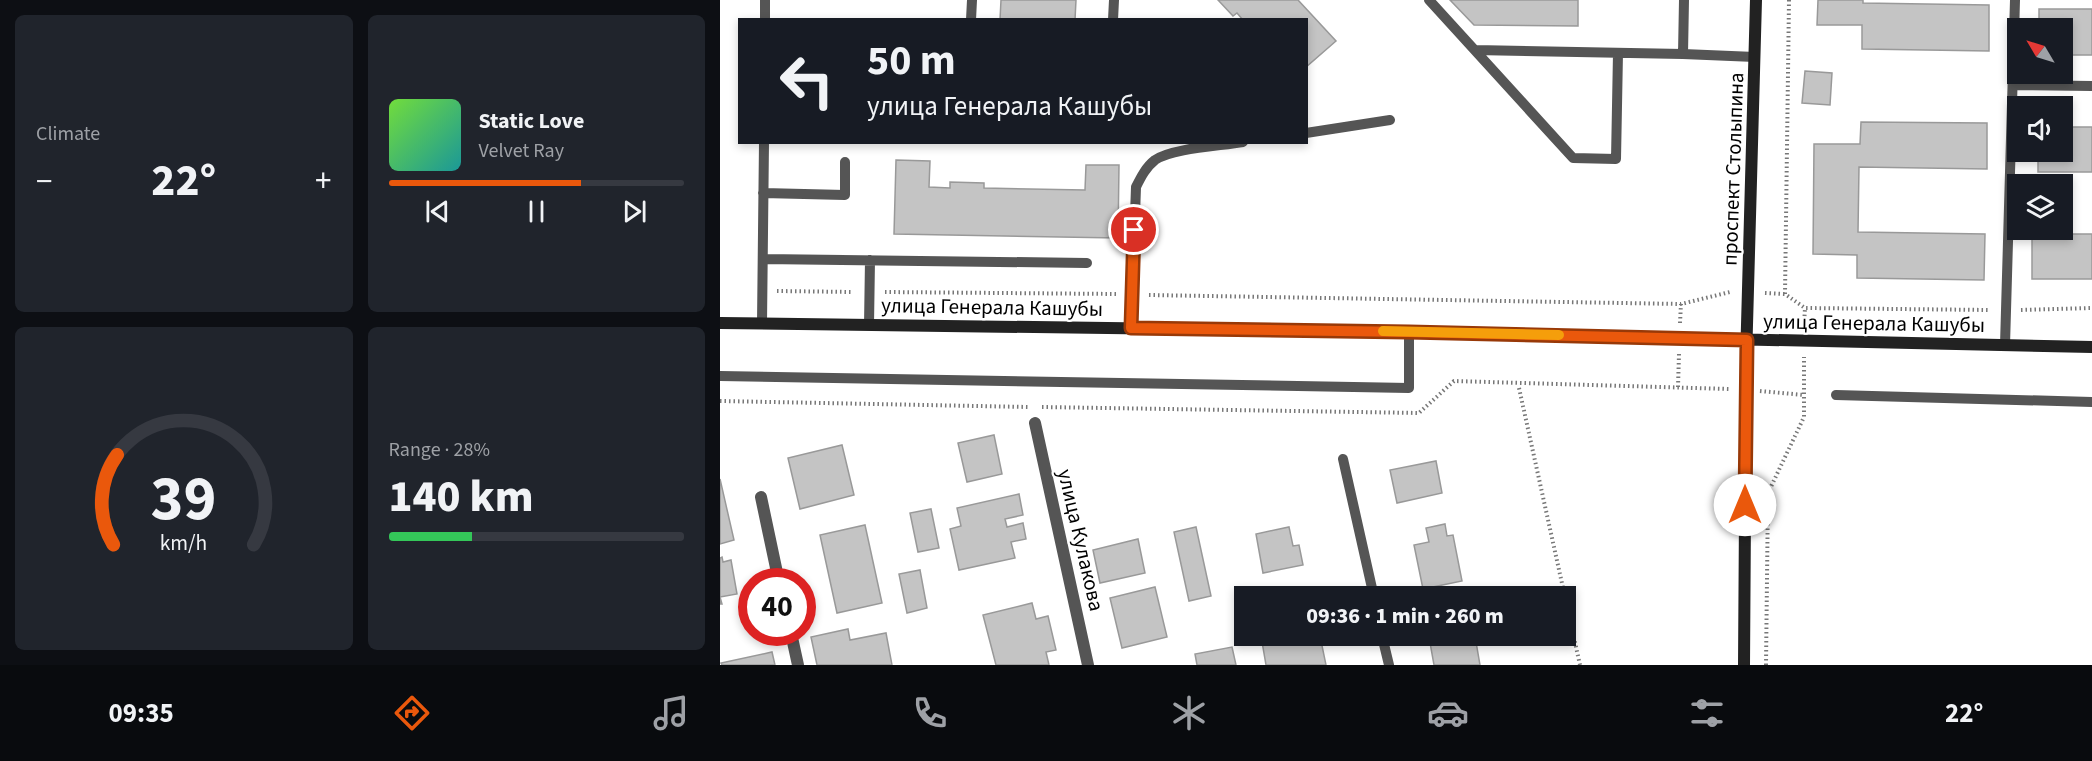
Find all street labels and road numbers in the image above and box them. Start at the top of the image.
street label: проспект Столыпина [1715,72,1751,266]
street label: улица Генерала Кашубы [881,290,1103,324]
street label: улица Генерала Кашубы [1763,306,1985,340]
street label: улица Кулакова [1050,466,1112,614]

